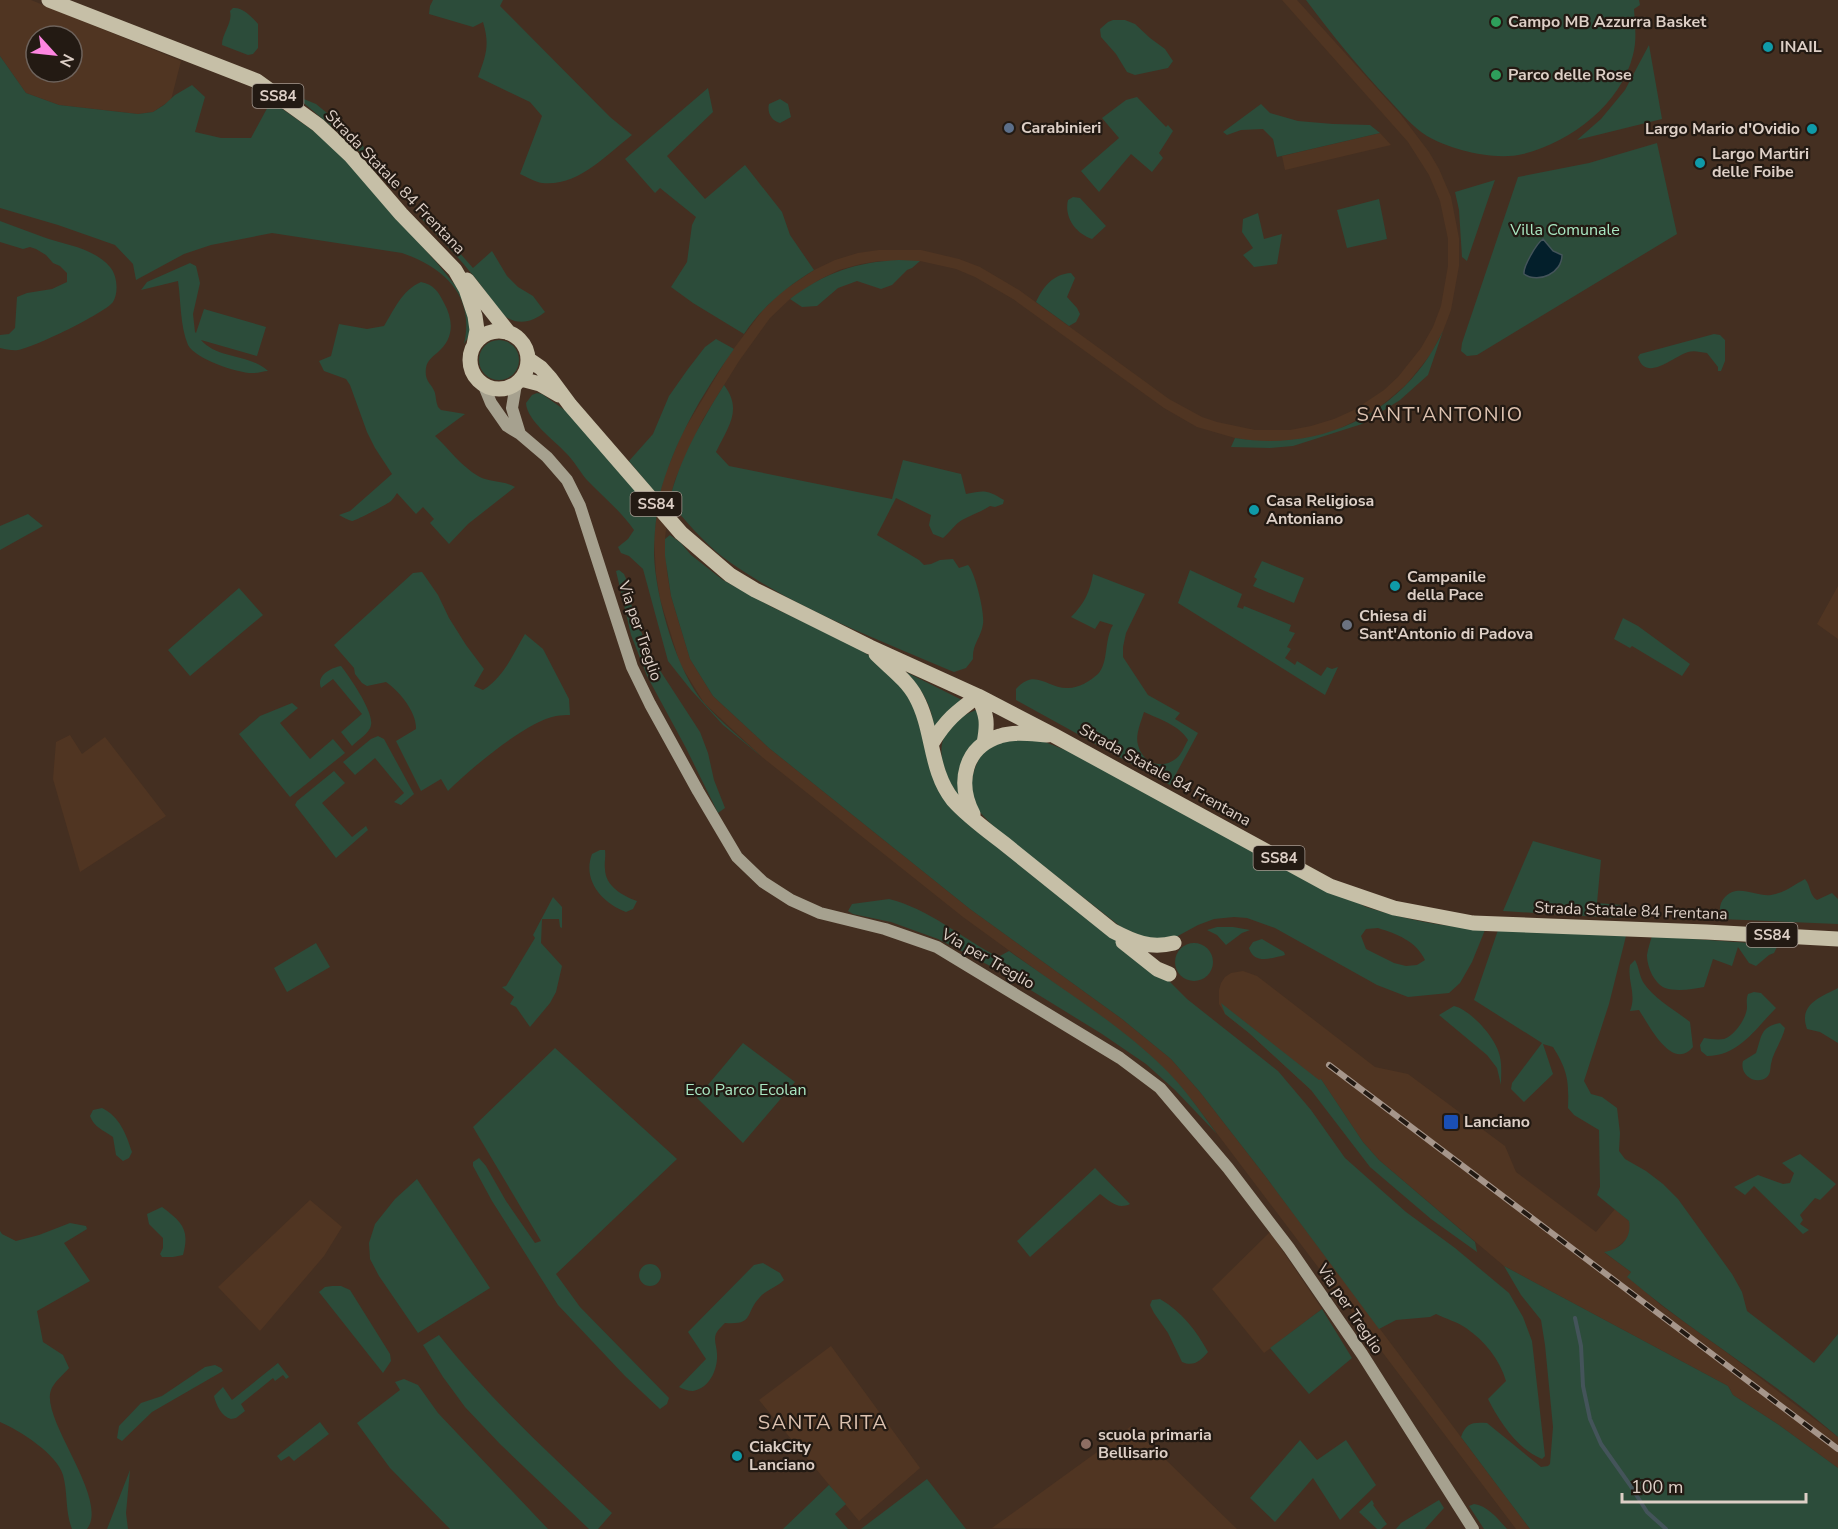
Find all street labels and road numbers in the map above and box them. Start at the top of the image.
road number: SS84 [252,84,304,108]
street label: Strada Statale 84 Frentana [320,105,470,259]
road number: SS84 [630,492,682,516]
street label: Via per Treglio [612,577,667,684]
street label: Strada Statale 84 Frentana [1075,718,1255,832]
road number: SS84 [1254,846,1304,870]
street label: Strada Statale 84 Frentana [1534,897,1728,925]
street label: Via per Treglio [936,923,1039,995]
road number: SS84 [1746,923,1798,947]
street label: Via per Treglio [1311,1259,1388,1358]

